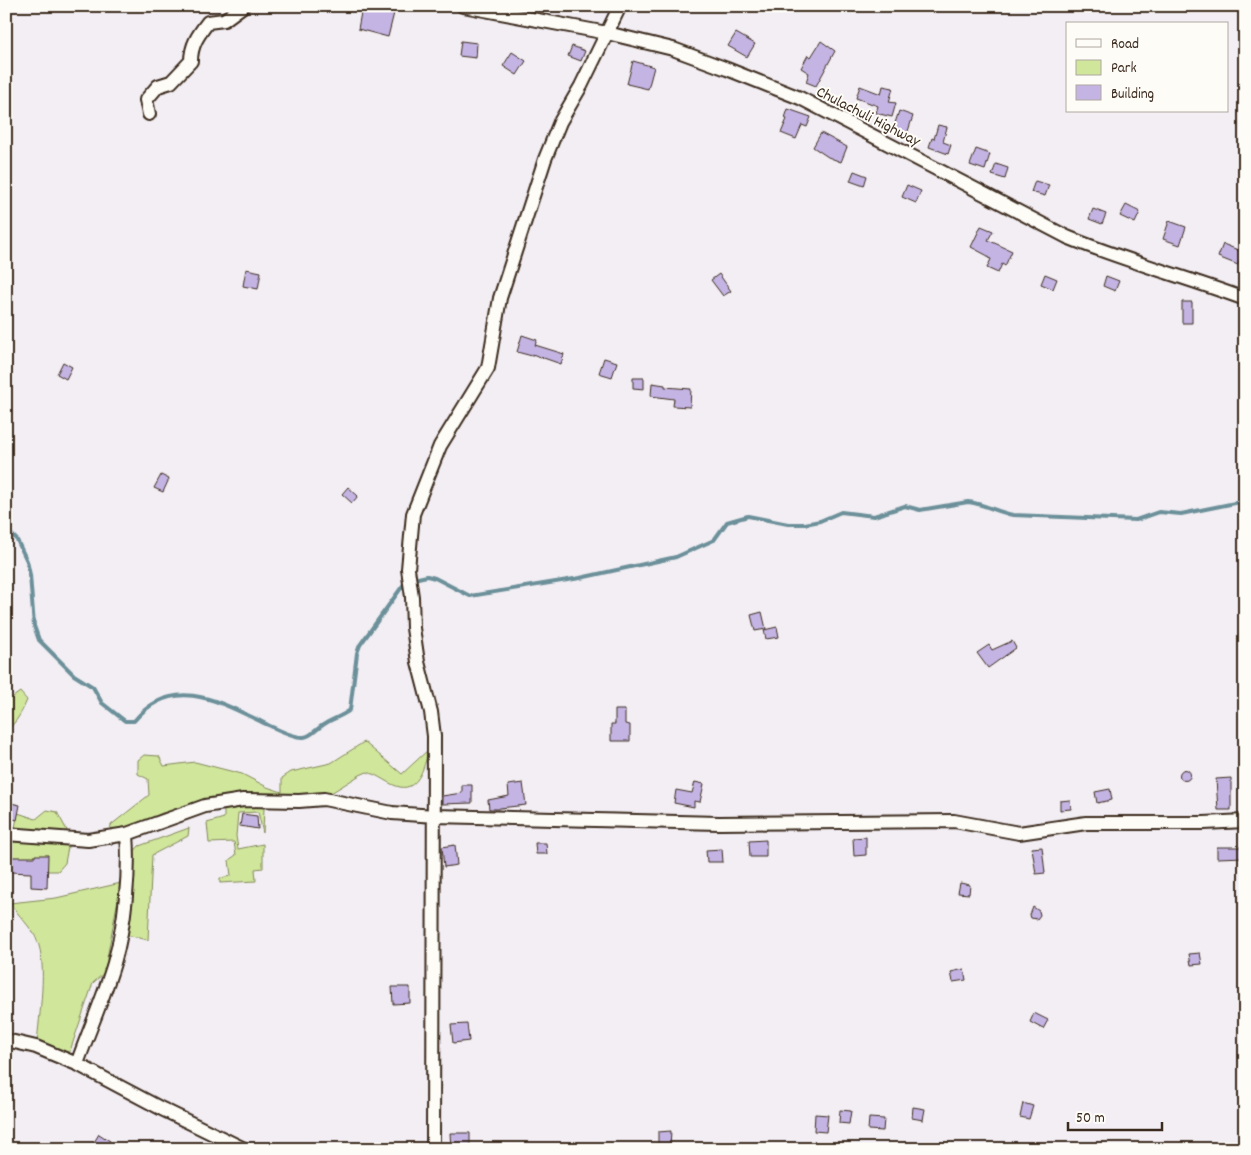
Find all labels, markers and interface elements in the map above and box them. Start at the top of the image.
legend [1066,22,1228,112]
text: Road [1111,34,1139,56]
text: Park [1111,58,1137,80]
street label: Chulachuli Highway [812,81,924,154]
text: Building [1111,84,1154,106]
scale bar [1068,1100,1162,1132]
text: 50 m [1076,1108,1105,1130]

